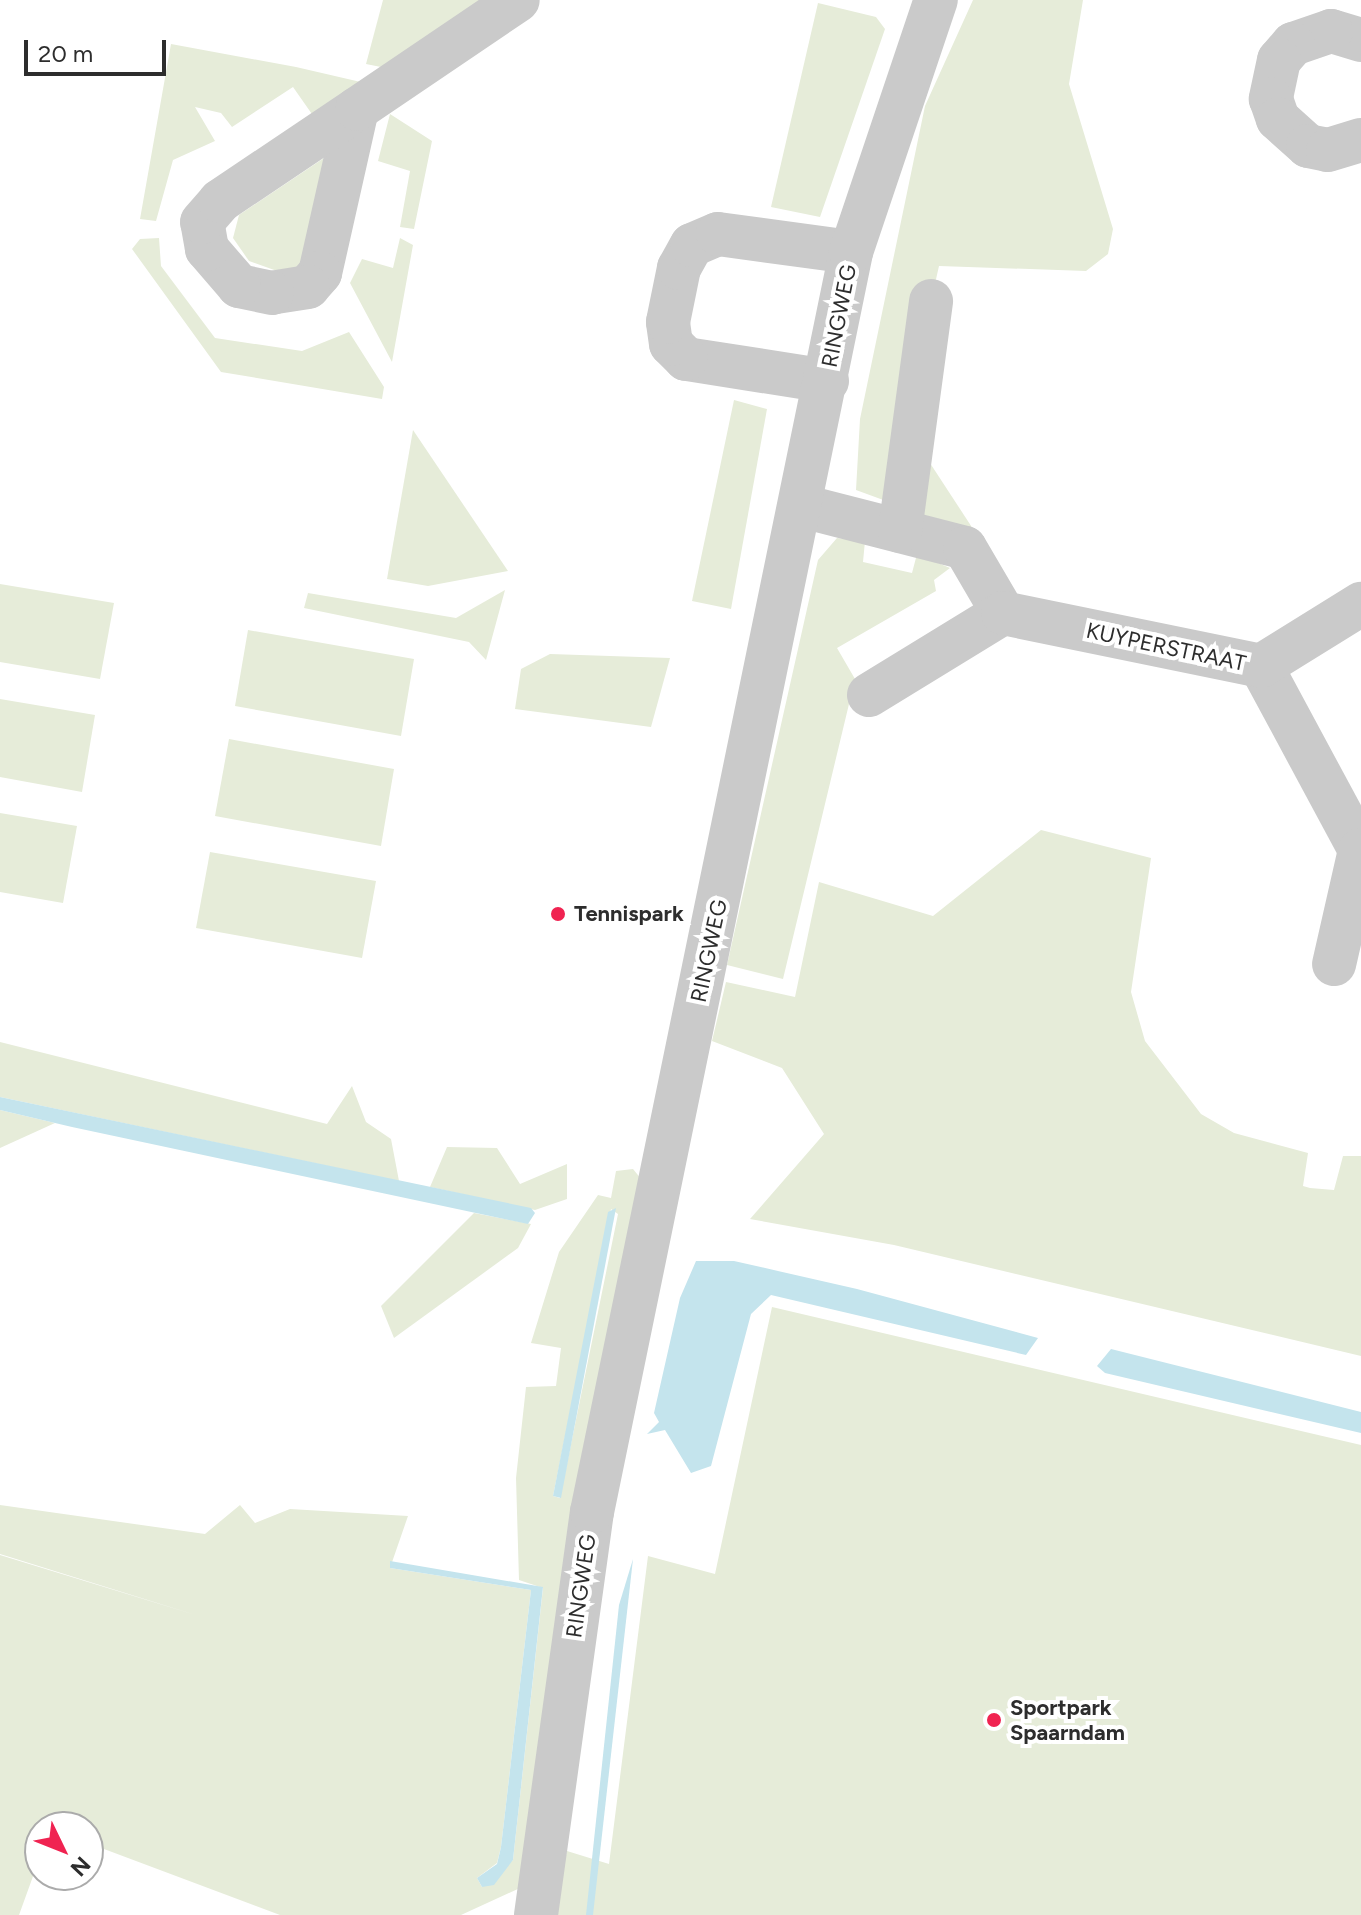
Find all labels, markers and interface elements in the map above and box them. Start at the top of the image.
scale bar [28,24,170,74]
text: 20 m [38,39,93,68]
street label: RINGWEG [816,262,862,370]
street label: KUYPERSTRAAT [1084,617,1248,677]
street label: RINGWEG [685,897,733,1005]
place label: Tennispark [574,901,684,927]
marker: Tennispark [549,905,567,923]
street label: RINGWEG [561,1532,601,1640]
place label: Sportpark Spaarndam [1010,1694,1125,1746]
marker: Sportpark Spaarndam [985,1711,1003,1729]
north arrow [24,1811,104,1891]
text: N [65,1851,96,1882]

